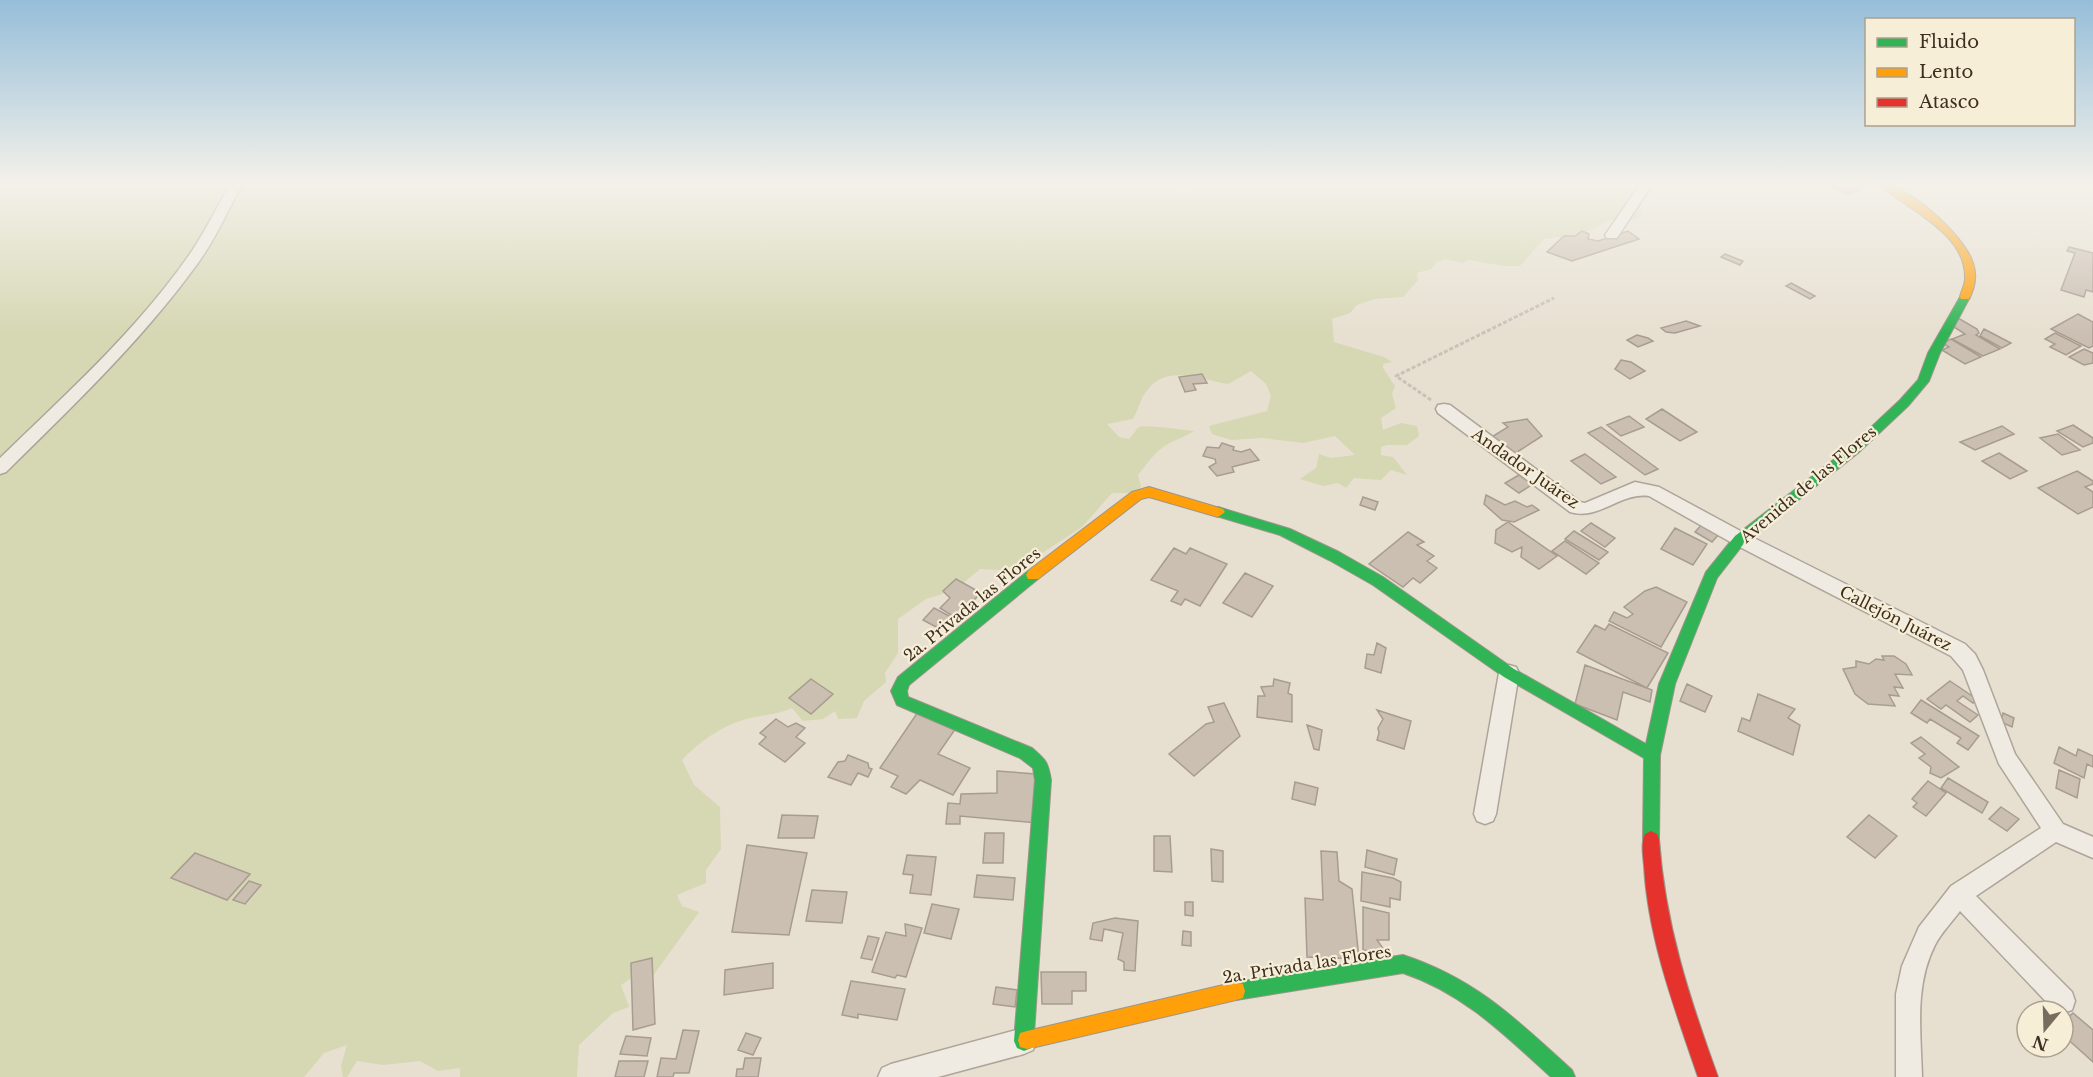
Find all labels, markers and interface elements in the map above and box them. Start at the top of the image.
legend [1865,18,2075,126]
text: Fluido [1919,31,1979,53]
text: Lento [1919,61,1973,83]
text: Atasco [1918,91,1979,113]
street label: Avenida de las Flores [1735,421,1880,547]
street label: Andador Juárez [1467,423,1584,513]
street label: 2a. Privada las Flores [900,543,1044,665]
street label: Callejón Juárez [1837,581,1956,655]
street label: 2a. Privada las Flores [1221,941,1393,987]
north arrow [2015,999,2075,1059]
text: N [2030,1031,2050,1055]

